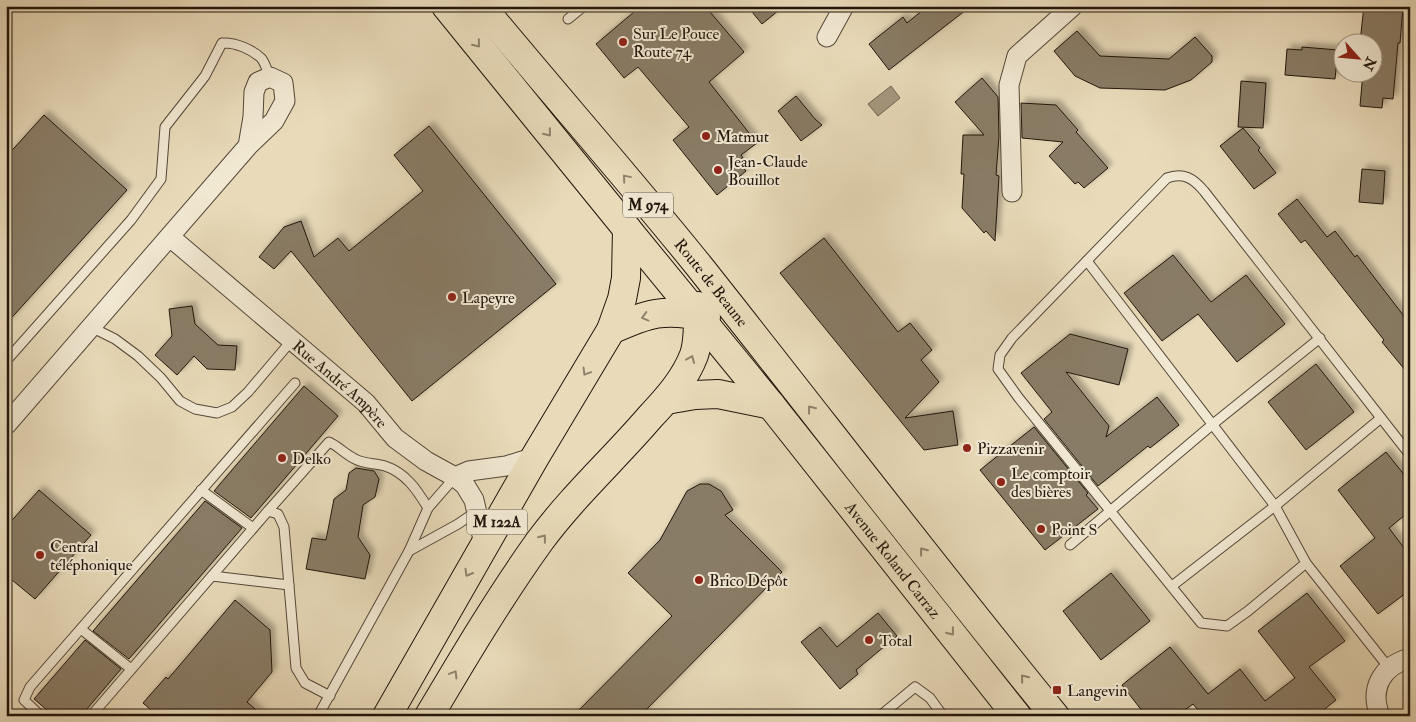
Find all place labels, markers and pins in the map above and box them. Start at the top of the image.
place label: Sur Le Pouce Route 74 [633,24,719,62]
marker: Sur Le Pouce Route 74 [617,36,629,48]
place label: Matmut [716,127,769,147]
marker: Matmut [700,130,712,142]
place label: Jean-Claude Bouillot [727,152,808,190]
marker: Jean-Claude Bouillot [712,164,724,176]
place label: Lapeyre [462,288,515,309]
marker: Lapeyre [446,291,458,303]
place label: Pizzavenir [977,439,1044,459]
marker: Pizzavenir [961,442,973,454]
place label: Delko [292,449,331,469]
marker: Delko [276,452,288,464]
place label: Le comptoir des bières [1011,464,1090,502]
marker: Le comptoir des bières [995,476,1007,488]
place label: Point S [1051,520,1097,540]
marker: Point S [1035,523,1047,535]
place label: Central téléphonique [50,537,133,576]
marker: Central téléphonique [34,549,46,561]
place label: Brico Dépôt [709,571,788,592]
marker: Brico Dépôt [693,574,705,586]
place label: Total [879,631,912,651]
marker: Total [863,634,875,646]
place label: Langevin [1067,681,1127,701]
marker: Langevin [1051,684,1063,696]

